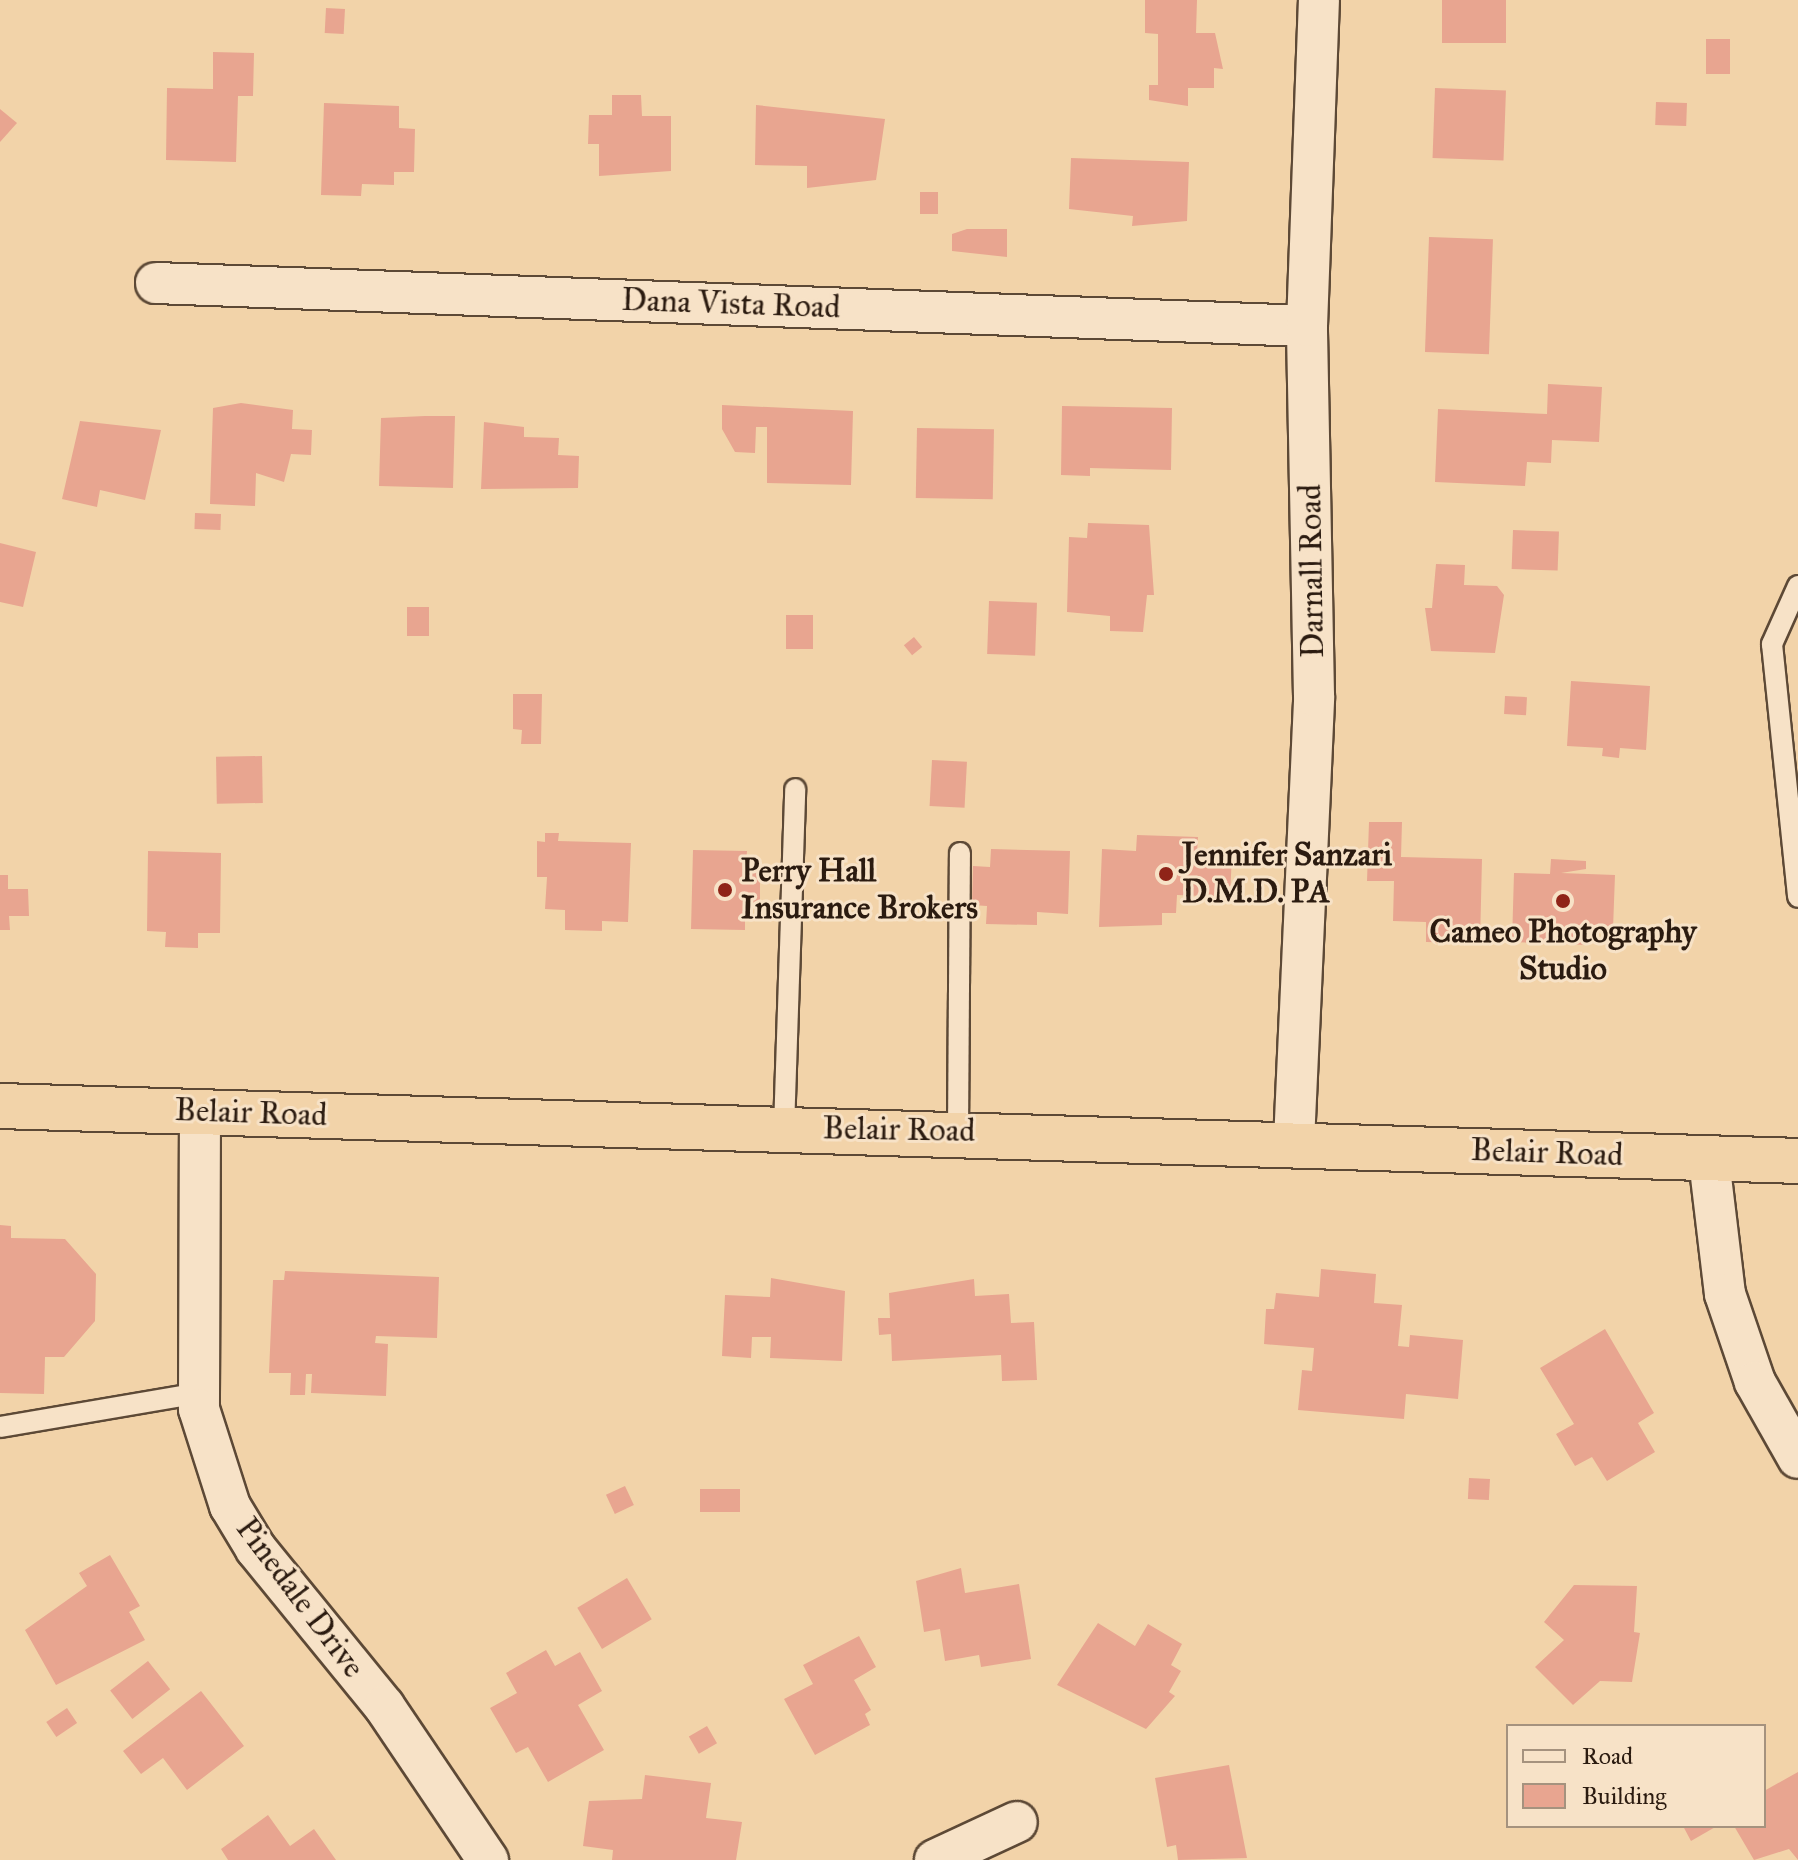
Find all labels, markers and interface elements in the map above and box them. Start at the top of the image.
street label: Dana Vista Road [621,281,841,327]
street label: Darnall Road [1291,484,1333,658]
place label: Jennifer Sanzari D.M.D. PA [1182,837,1392,912]
place label: Perry Hall Insurance Brokers [741,853,978,928]
marker: Jennifer Sanzari D.M.D. PA [1157,865,1175,883]
marker: Perry Hall Insurance Brokers [716,881,734,899]
marker: Cameo Photography Studio [1554,892,1572,910]
place label: Cameo Photography Studio [1429,914,1697,989]
street label: Belair Road [174,1091,328,1135]
street label: Belair Road [822,1109,976,1151]
street label: Belair Road [1470,1131,1624,1175]
street label: Pinedale Drive [227,1511,373,1685]
legend [1506,1724,1766,1828]
text: Road [1582,1741,1633,1771]
text: Building [1582,1781,1667,1811]

